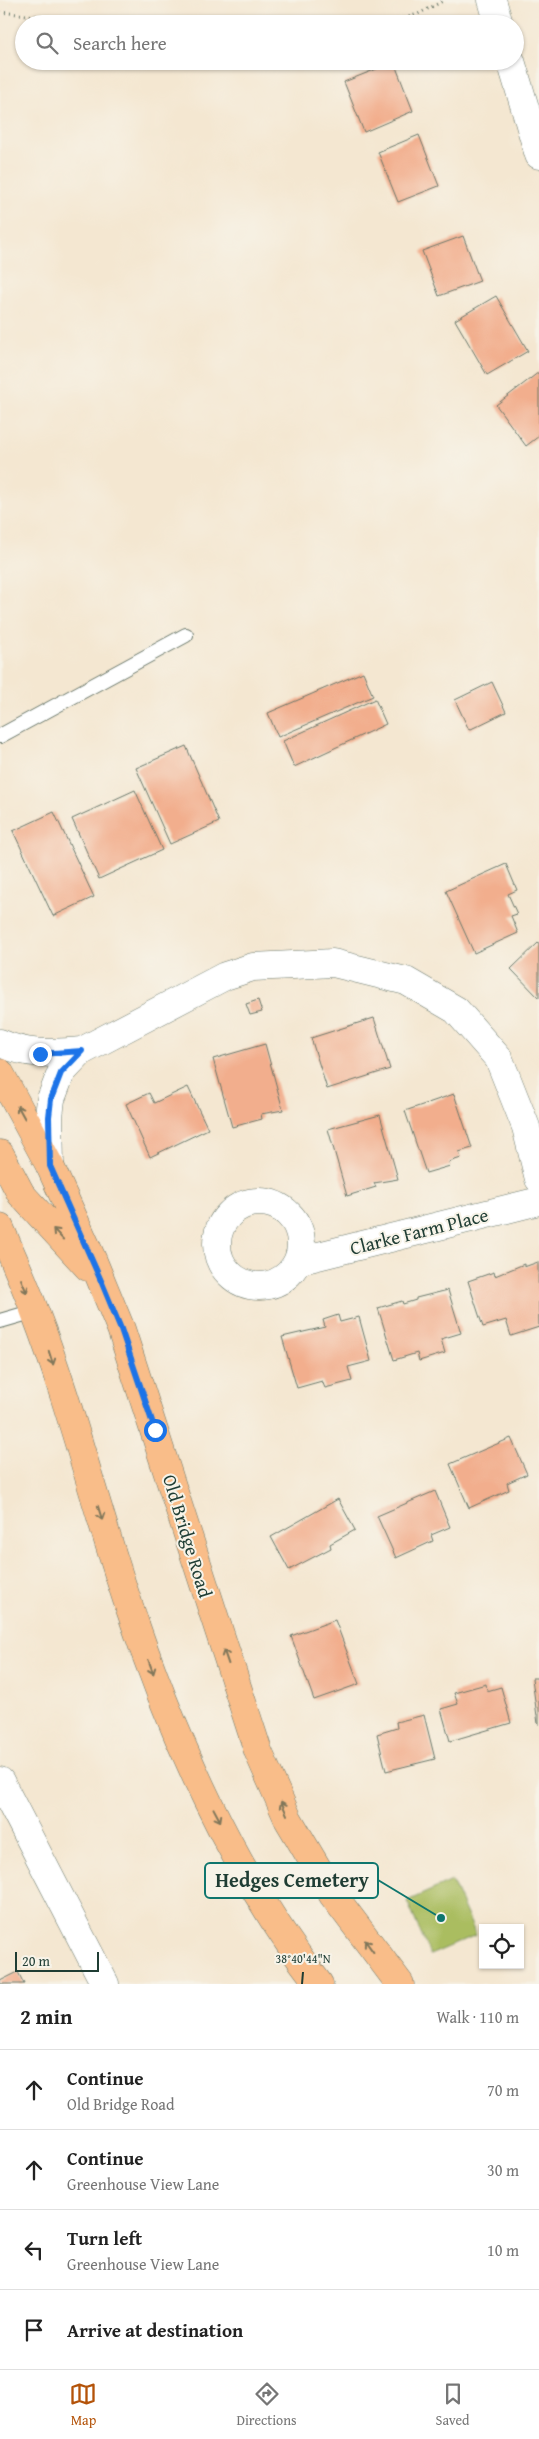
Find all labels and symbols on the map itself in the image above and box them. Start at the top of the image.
route end [29,1043,52,1066]
one-way arrow [16,1106,26,1120]
street label: Clarke Farm Place [347,1200,491,1262]
one-way arrow [52,1228,64,1241]
one-way arrow [20,1278,30,1293]
one-way arrow [46,1349,56,1365]
route start [144,1419,167,1442]
street label: Old Bridge Road [156,1471,220,1602]
one-way arrow [95,1504,105,1520]
one-way arrow [220,1649,230,1665]
one-way arrow [147,1659,156,1674]
one-way arrow [278,1801,288,1816]
one-way arrow [212,1808,222,1823]
callout: Hedges Cemetery [205,1863,378,1898]
text: Hedges Cemetery [215,1865,369,1894]
one-way arrow [364,1940,375,1953]
scale bar [15,1949,99,1972]
text: 38°40'44"N [275,1950,331,1967]

